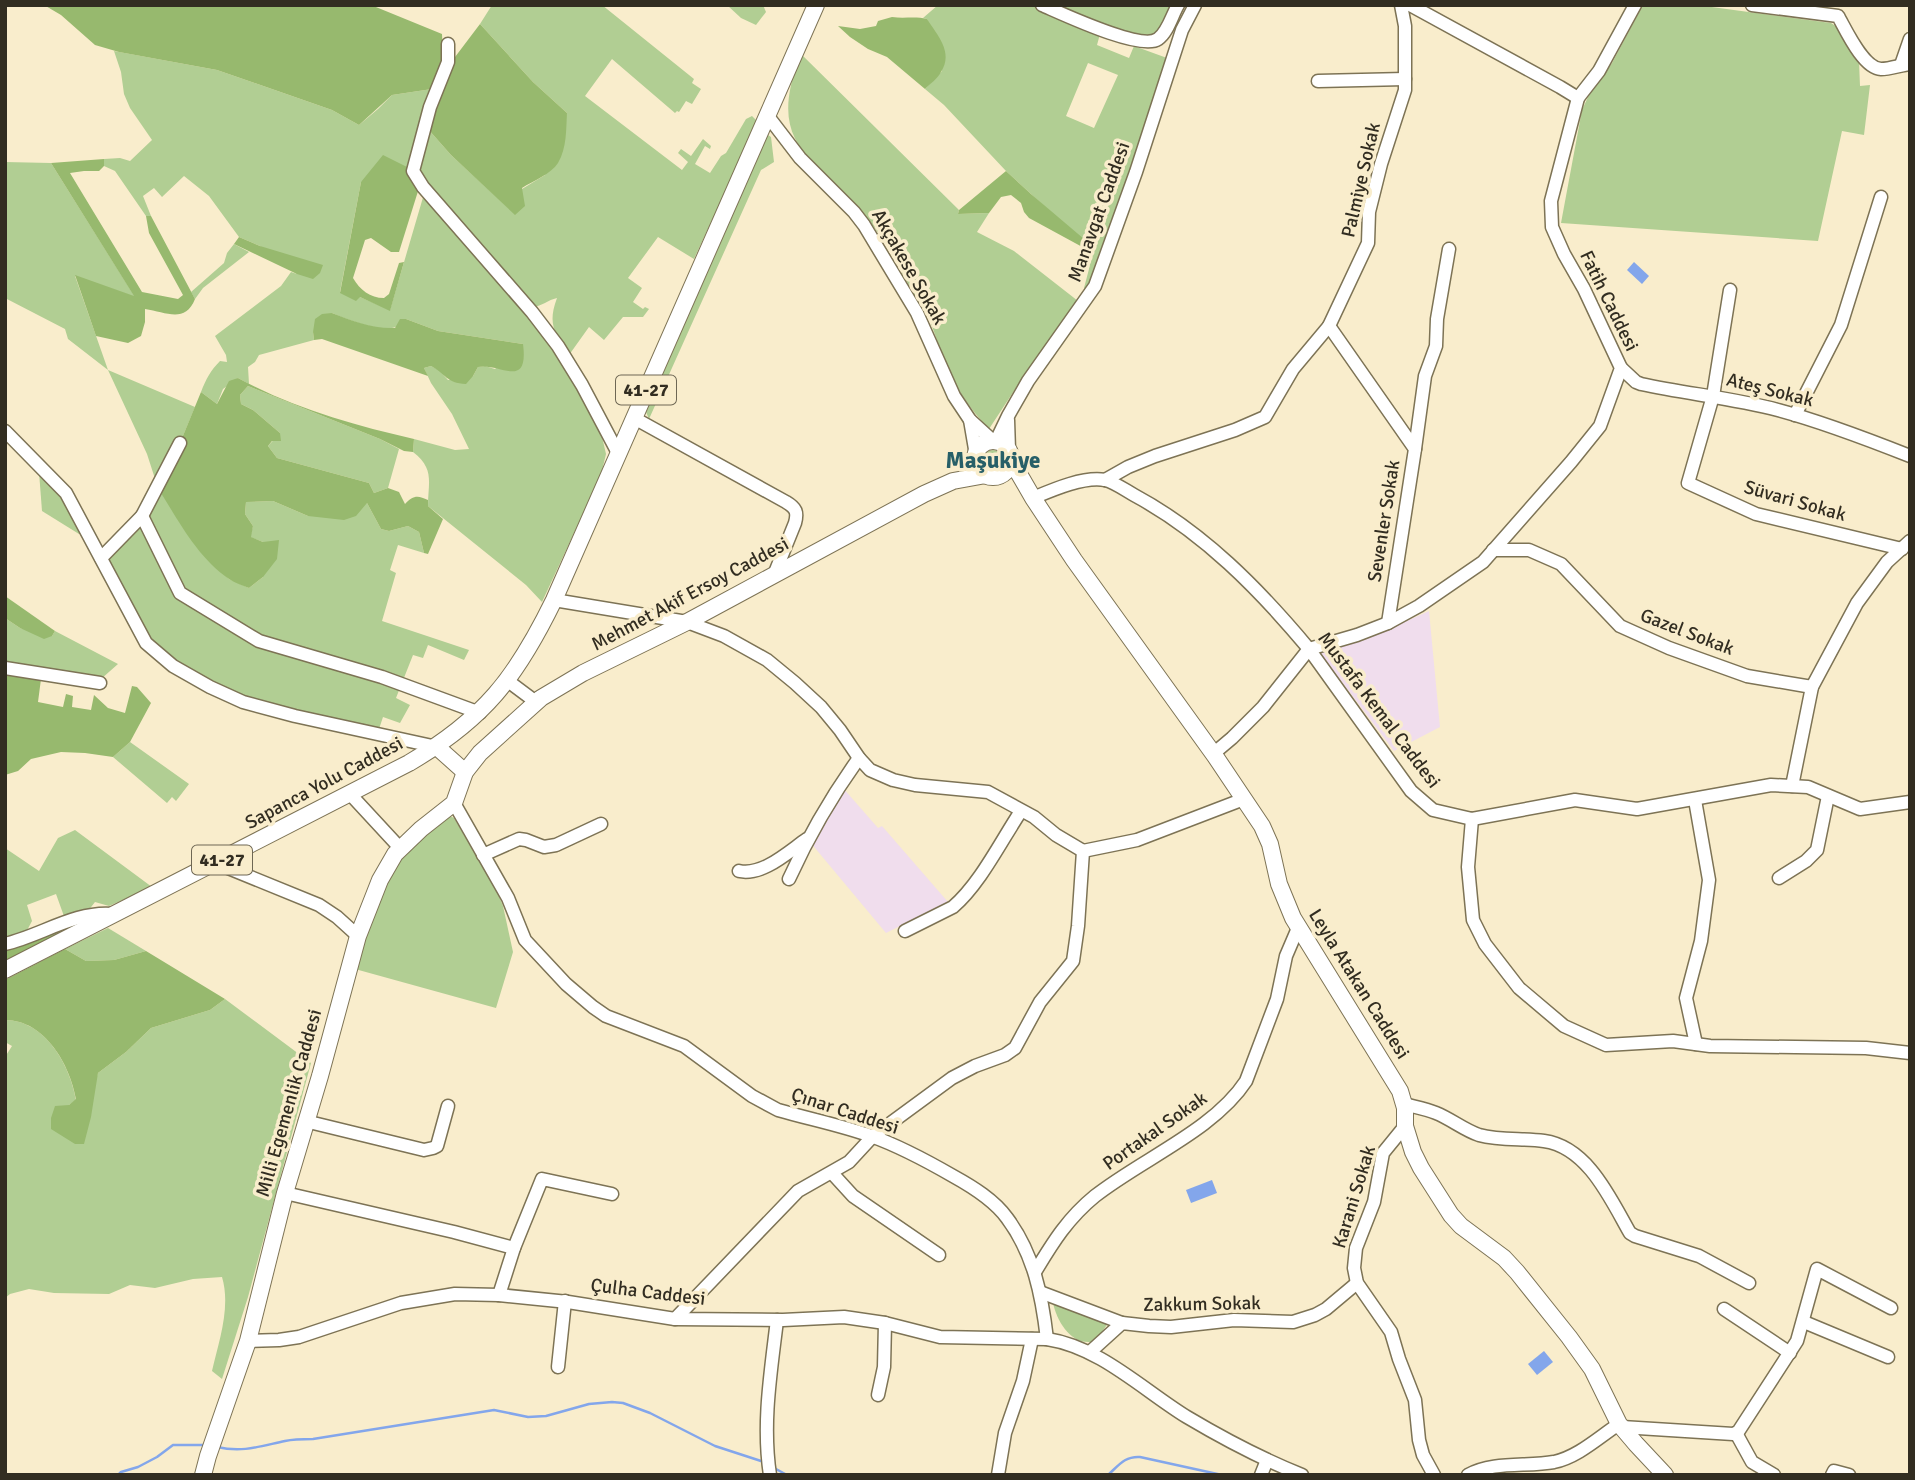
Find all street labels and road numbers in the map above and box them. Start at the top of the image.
street label: Palmiye Sokak [1336,120,1386,240]
street label: Manavgat Caddesi [1062,139,1136,285]
street label: Akçakese Sokak [866,205,952,329]
street label: Fatih Caddesi [1574,247,1644,355]
street label: Ateş Sokak [1724,368,1816,413]
road number: 41-27 [616,376,676,404]
street label: Sevenler Sokak [1363,458,1406,584]
street label: Süvari Sokak [1741,475,1849,527]
street label: Mehmet Akif Ersoy Caddesi [587,532,793,656]
street label: Gazel Sokak [1637,603,1738,661]
street label: Mustafa Kemal Caddesi [1312,627,1446,793]
street label: Sapanca Yolu Caddesi [241,731,407,835]
road number: 41-27 [192,846,252,874]
street label: Leyla Atakan Caddesi [1303,905,1415,1063]
street label: Milli Egemenlik Caddesi [251,1006,327,1200]
street label: Çınar Caddesi [788,1082,902,1140]
street label: Portakal Sokak [1098,1086,1212,1176]
street label: Karani Sokak [1327,1142,1381,1251]
street label: Çulha Caddesi [589,1273,707,1311]
street label: Zakkum Sokak [1143,1291,1261,1317]

